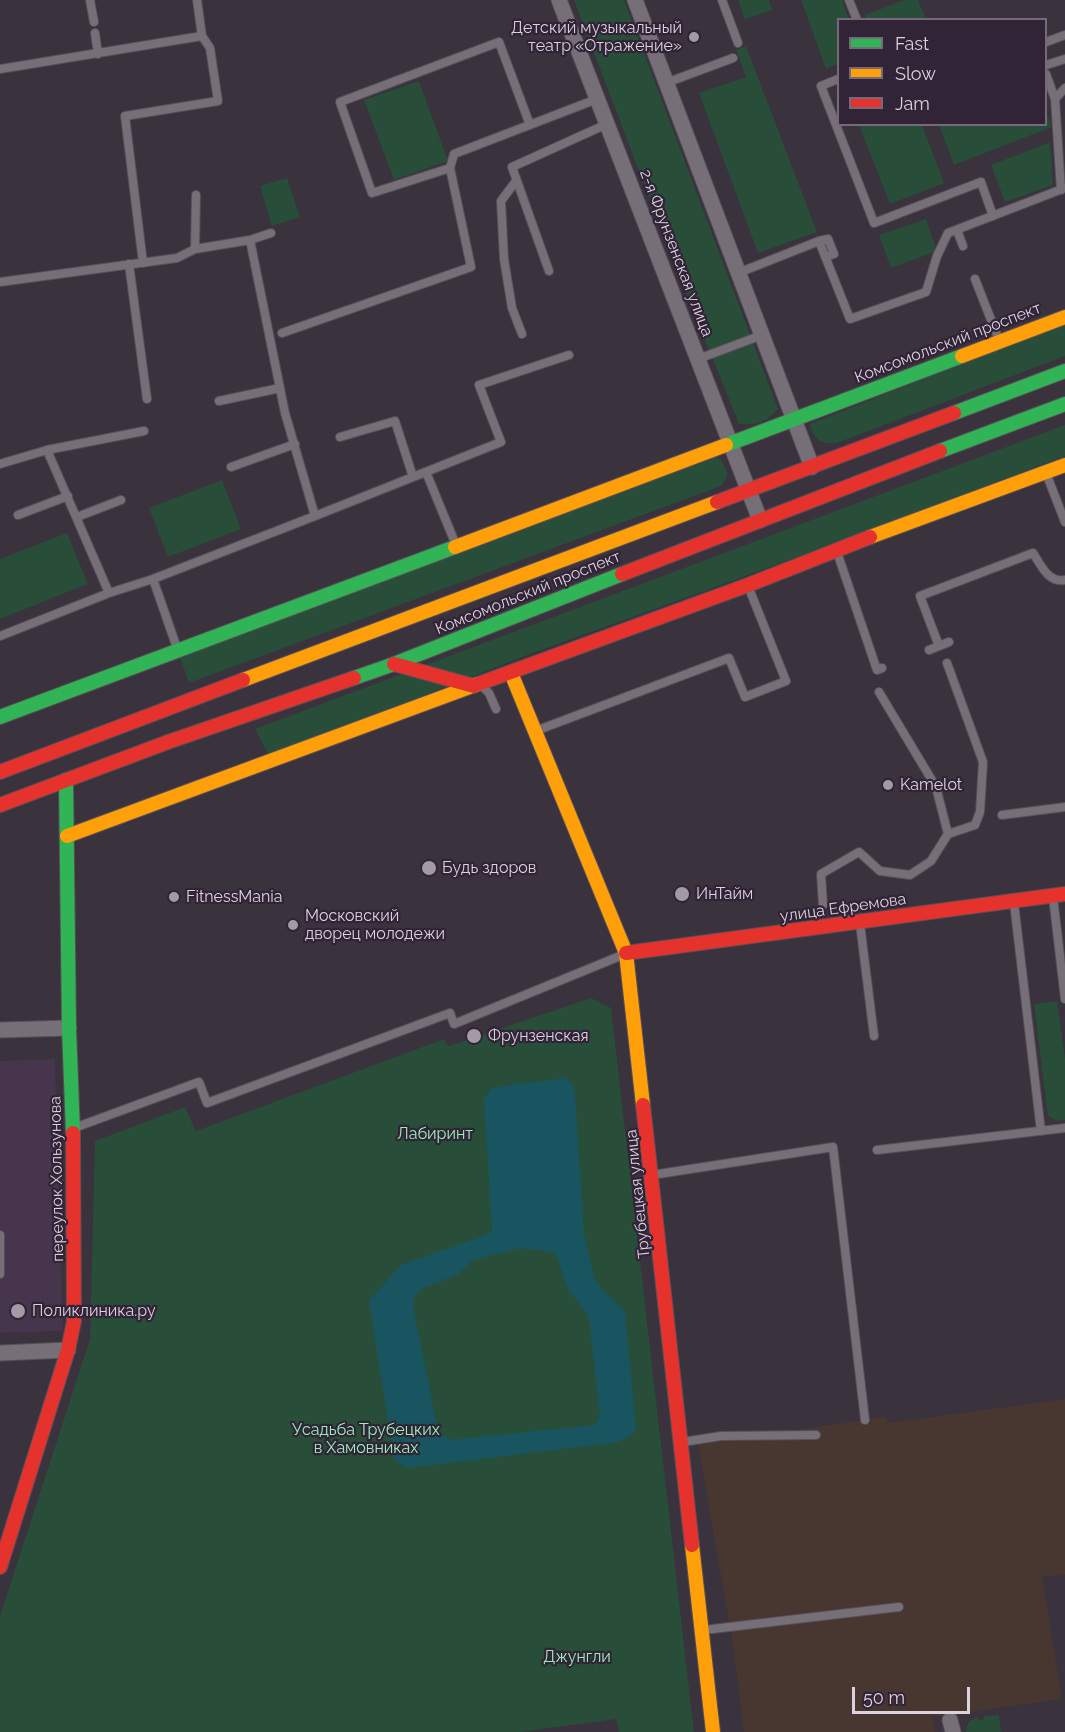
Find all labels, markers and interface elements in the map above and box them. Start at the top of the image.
place label: Детский музыкальный театр «Отражение» [511,18,682,56]
legend [837,18,1047,126]
marker: Детский музыкальный театр «Отражение» [687,30,701,44]
text: Fast [895,33,929,54]
text: Slow [895,63,936,84]
text: Jam [895,93,930,114]
street label: 2-я Фрунзенская улица [635,167,717,339]
street label: Комсомольский проспект [852,299,1044,387]
street label: Комсомольский проспект [433,547,623,639]
place label: Kamelot [900,775,962,795]
marker: Kamelot [881,778,895,792]
place label: Будь здоров [442,858,536,878]
marker: Будь здоров [420,859,438,877]
place label: ИнТайм [696,884,753,904]
marker: ИнТайм [673,885,691,903]
place label: FitnessMania [186,887,283,907]
marker: FitnessMania [167,890,181,904]
street label: улица Ефремова [779,890,907,926]
place label: Московский дворец молодежи [305,906,445,944]
marker: Московский дворец молодежи [286,918,300,932]
place label: Фрунзенская [488,1026,589,1046]
marker: Фрунзенская [465,1027,483,1045]
street label: переулок Хользунова [46,1096,68,1262]
park label: Лабиринт [397,1124,473,1144]
street label: Трубецкая улица [622,1129,654,1259]
place label: Поликлиника.ру [32,1301,156,1321]
marker: Поликлиника.ру [9,1302,27,1320]
park label: Усадьба Трубецких в Хамовниках [292,1420,440,1458]
park label: Джунгли [543,1647,611,1667]
scale bar [855,1675,974,1713]
text: 50 m [863,1687,905,1708]

